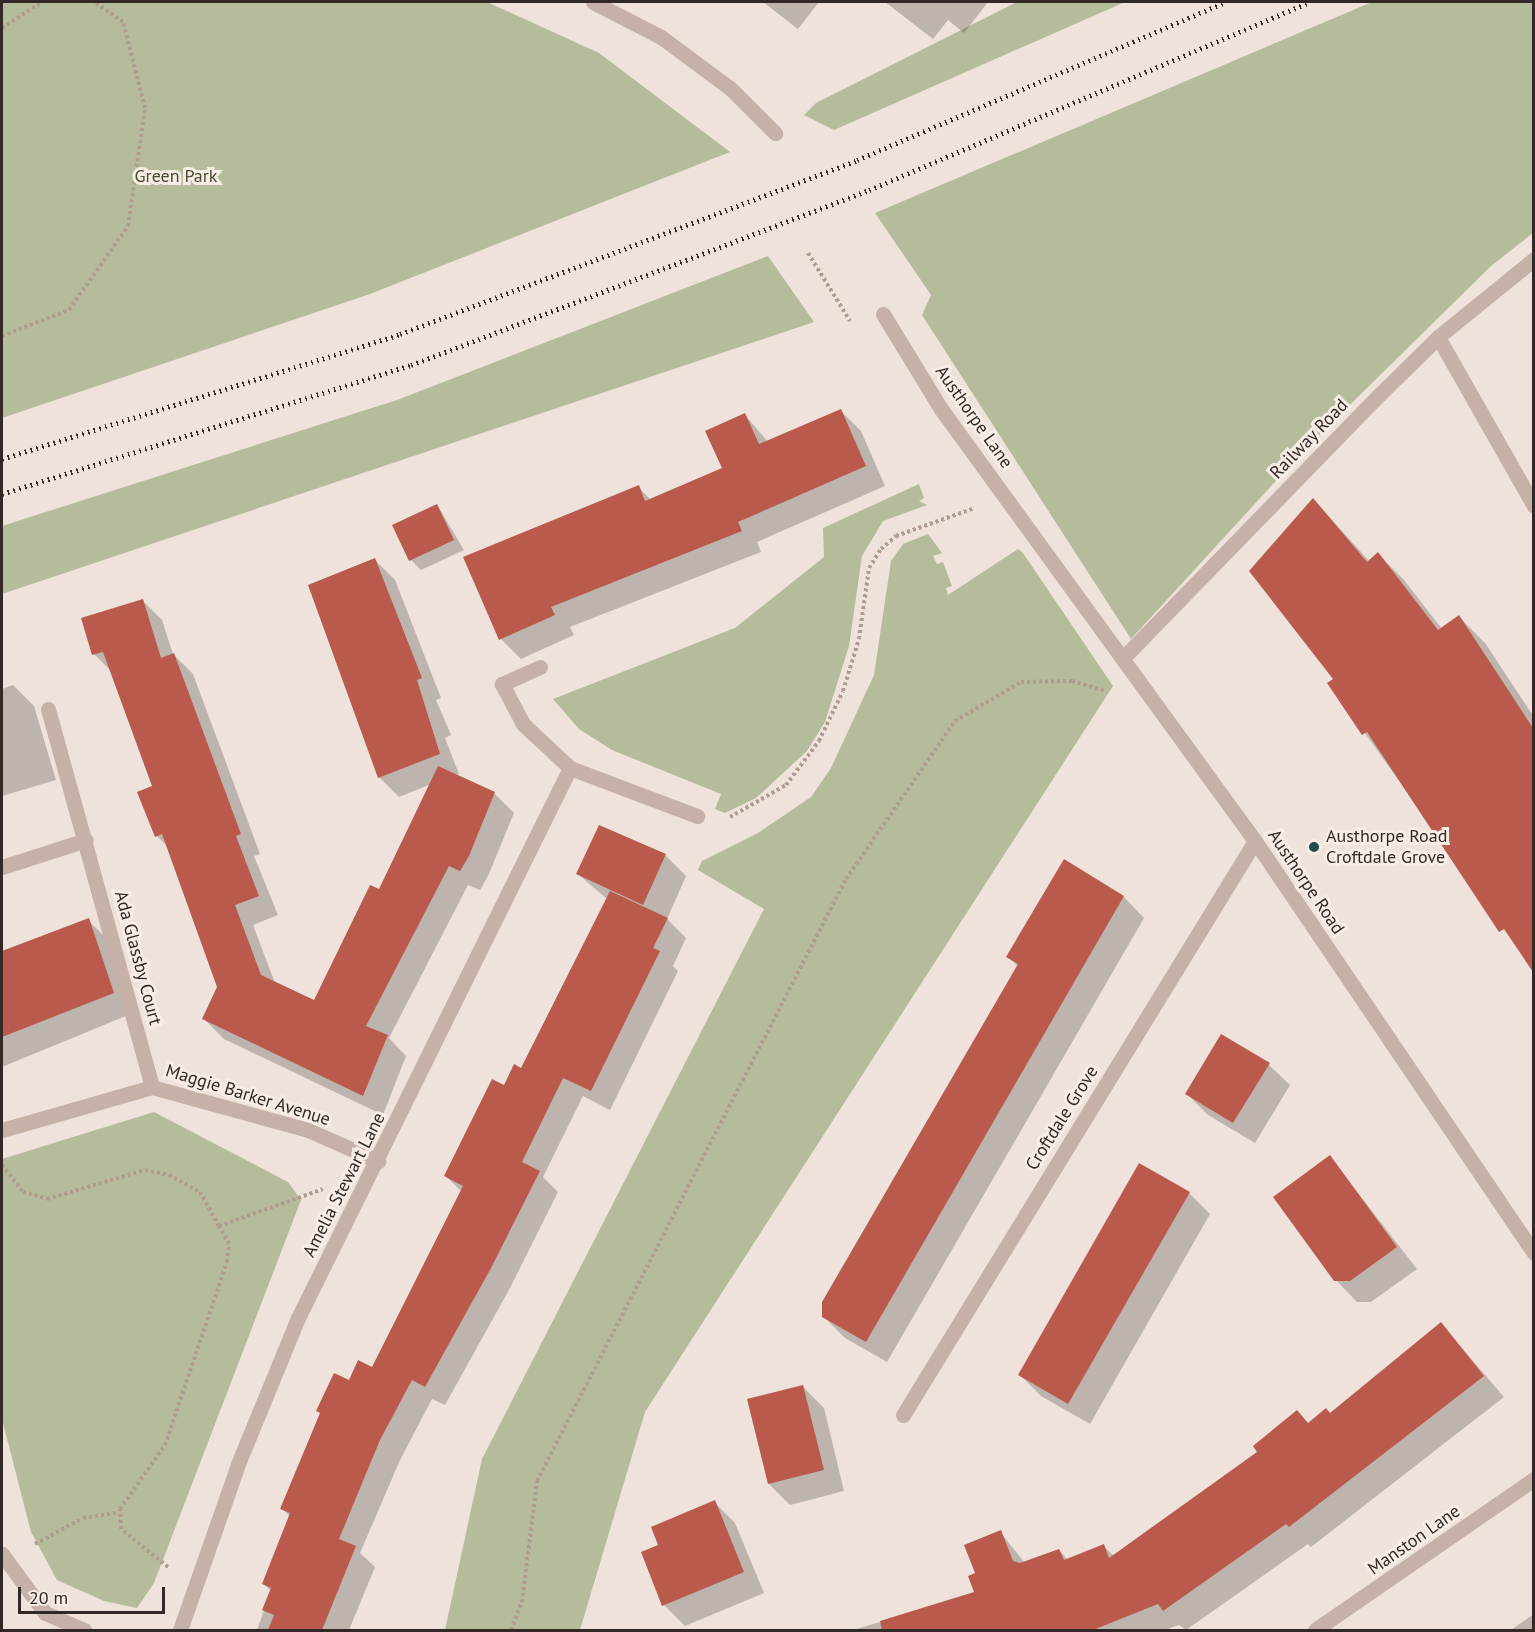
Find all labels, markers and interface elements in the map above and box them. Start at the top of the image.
park label: Green Park [135,165,217,187]
street label: Austhorpe Lane [931,362,1017,472]
street label: Railway Road [1265,394,1353,484]
street label: Austhorpe Road [1263,826,1349,938]
place label: Austhorpe Road Croftdale Grove [1326,826,1447,868]
marker: Austhorpe Road Croftdale Grove [1307,840,1321,854]
street label: Ada Glassby Court [110,888,166,1028]
street label: Maggie Barker Avenue [163,1060,333,1130]
street label: Croftdale Grove [1021,1062,1103,1174]
street label: Amelia Stewart Lane [298,1109,390,1261]
street label: Manston Lane [1364,1500,1464,1580]
scale bar [21,1575,168,1613]
text: 20 m [29,1586,68,1609]

